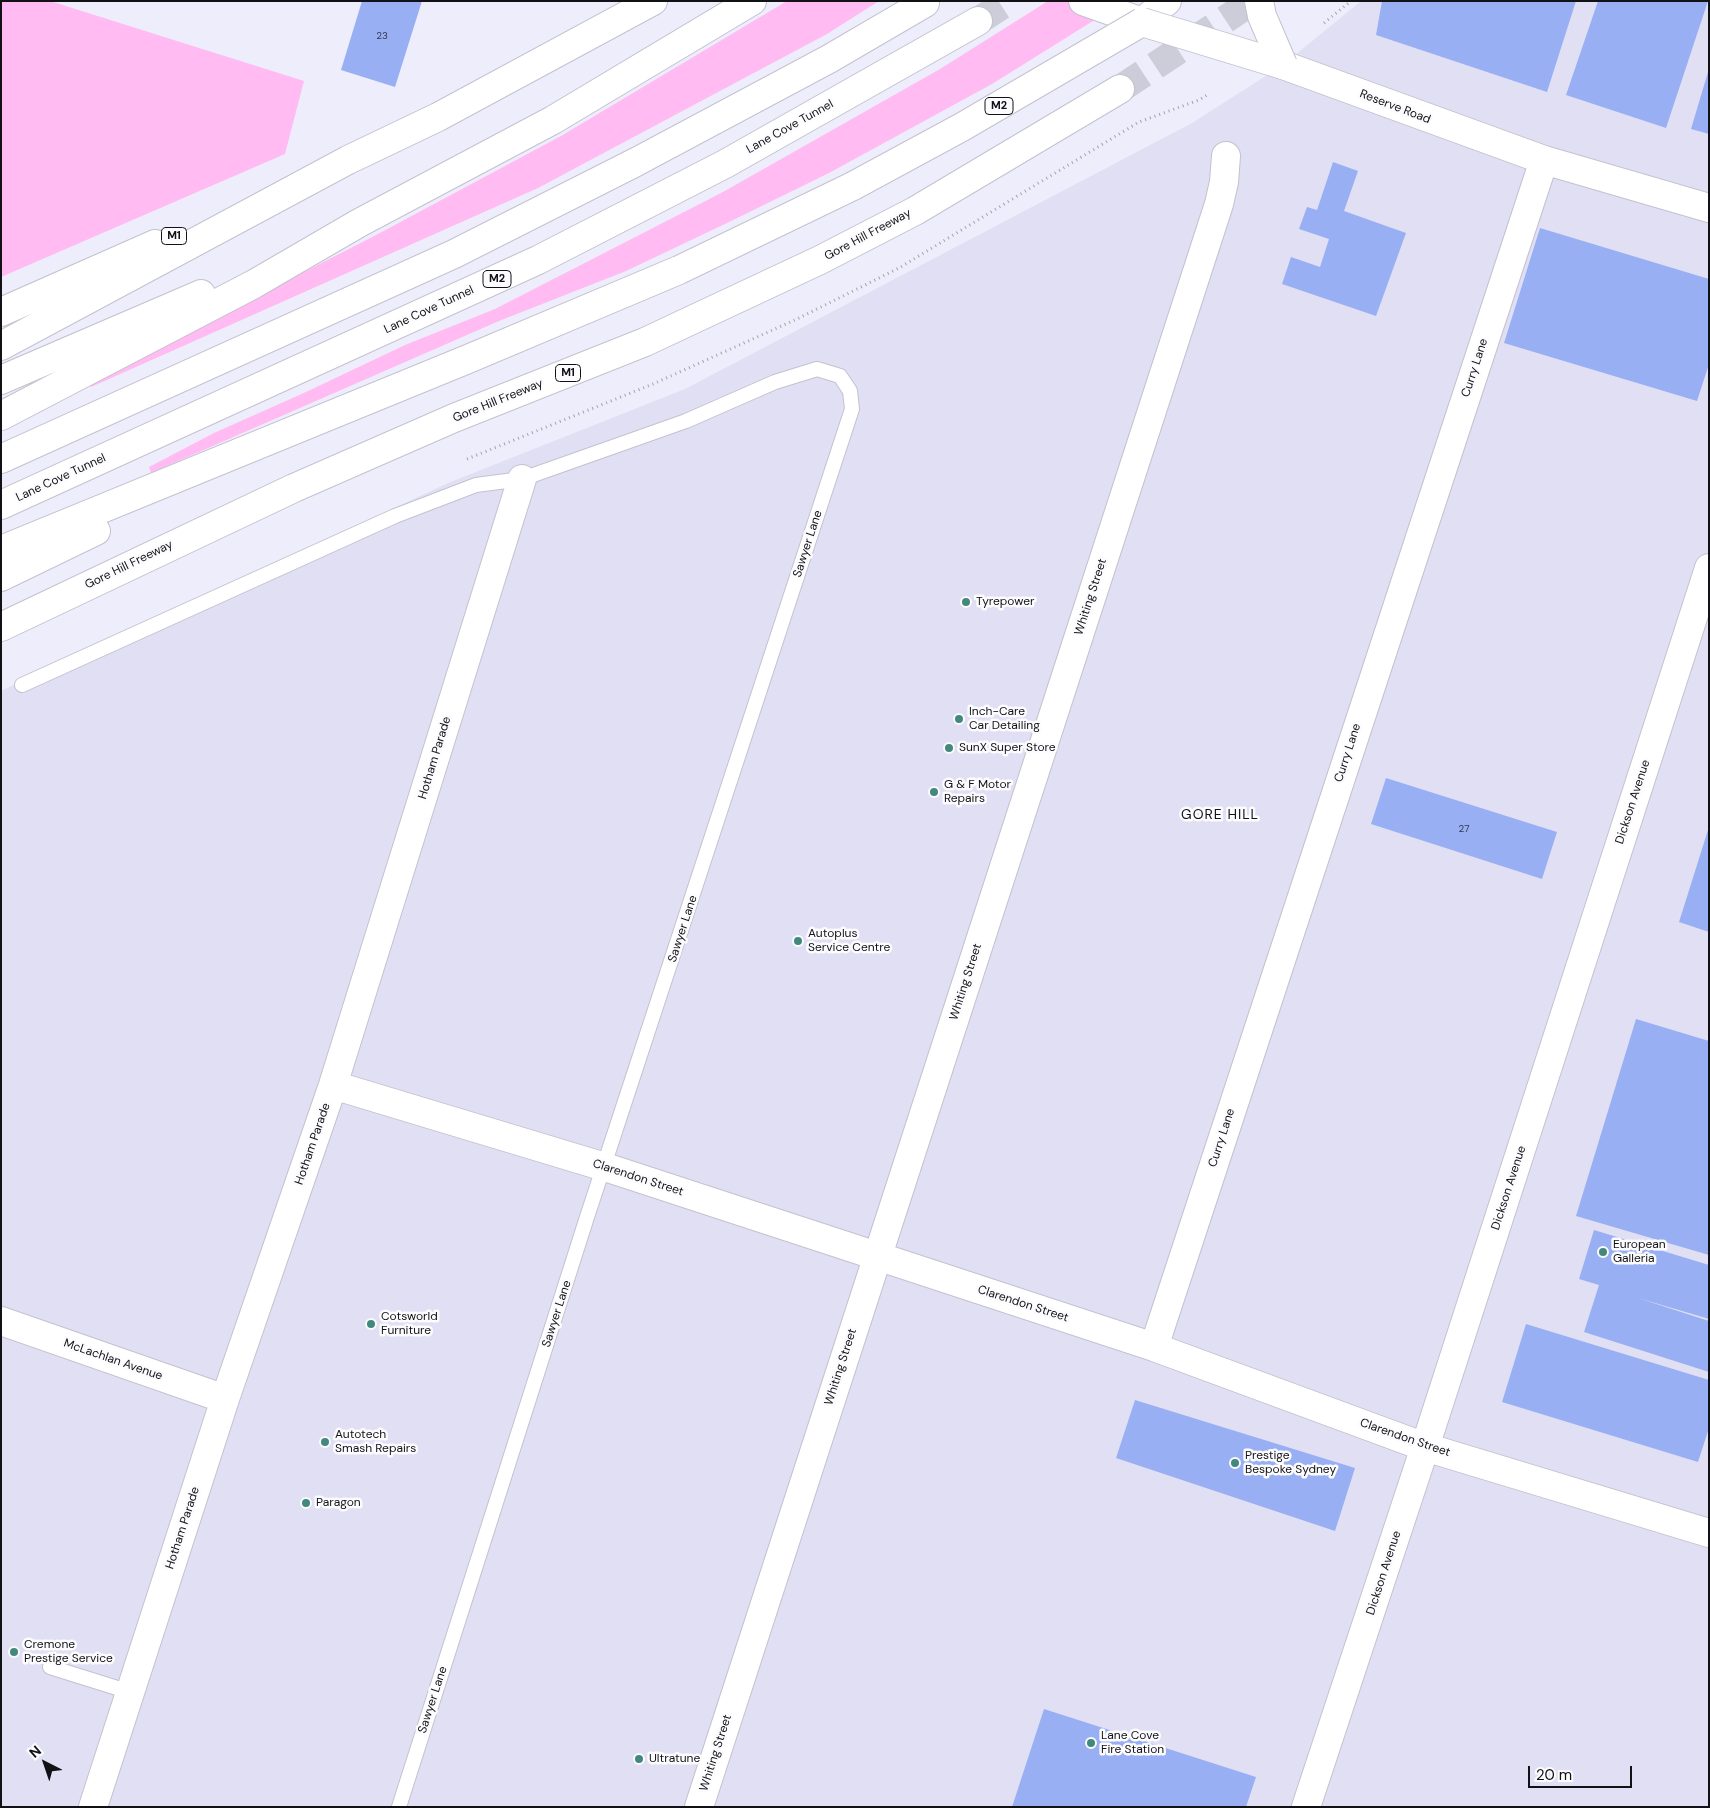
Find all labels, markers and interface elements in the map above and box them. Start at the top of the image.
house number: 23 [376,30,388,42]
street label: Reserve Road [1357,87,1433,127]
street label: Lane Cove Tunnel [744,97,836,157]
road number: M2 [985,98,1013,114]
street label: Gore Hill Freeway [822,206,914,264]
road number: M1 [162,228,186,245]
road number: M2 [483,270,511,288]
street label: Lane Cove Tunnel [382,283,476,337]
street label: Curry Lane [1459,337,1491,399]
road number: M1 [556,364,580,382]
street label: Gore Hill Freeway [451,376,545,426]
street label: Lane Cove Tunnel [14,451,108,505]
street label: Sawyer Lane [790,509,826,579]
street label: Gore Hill Freeway [83,537,175,593]
street label: Whiting Street [1072,557,1110,637]
place label: Tyrepower [976,595,1034,609]
marker: Tyrepower [960,596,972,608]
place label: Inch-Care Car Detailing [969,705,1040,733]
marker: Inch-Care Car Detailing [953,713,965,725]
street label: Hotham Parade [416,715,454,801]
street label: Curry Lane [1332,722,1364,784]
place label: SunX Super Store [959,741,1056,755]
marker: SunX Super Store [943,742,955,754]
street label: Dickson Avenue [1613,758,1653,846]
place label: G & F Motor Repairs [944,778,1011,806]
marker: G & F Motor Repairs [928,786,940,798]
district label: GORE HILL [1180,807,1260,823]
house number: 27 [1459,823,1469,835]
street label: Sawyer Lane [665,894,701,964]
place label: Autoplus Service Centre [808,927,890,955]
marker: Autoplus Service Centre [792,935,804,947]
street label: Whiting Street [947,942,985,1022]
street label: Hotham Parade [292,1101,334,1187]
street label: Curry Lane [1206,1107,1238,1169]
street label: Dickson Avenue [1489,1144,1529,1232]
street label: Clarendon Street [591,1157,685,1199]
place label: European Galleria [1613,1238,1666,1266]
marker: European Galleria [1597,1246,1609,1258]
street label: Sawyer Lane [539,1279,575,1349]
street label: Clarendon Street [976,1283,1070,1325]
place label: Cotsworld Furniture [381,1310,438,1338]
marker: Cotsworld Furniture [365,1318,377,1330]
street label: Whiting Street [822,1327,860,1407]
street label: McLachlan Avenue [62,1336,164,1384]
street label: Clarendon Street [1358,1416,1452,1460]
place label: Autotech Smash Repairs [335,1428,416,1456]
marker: Autotech Smash Repairs [319,1436,331,1448]
place label: Prestige Bespoke Sydney [1245,1449,1336,1477]
marker: Prestige Bespoke Sydney [1229,1457,1241,1469]
street label: Hotham Parade [163,1485,203,1571]
place label: Paragon [316,1496,361,1510]
marker: Paragon [300,1497,312,1509]
street label: Dickson Avenue [1364,1529,1404,1617]
place label: Cremone Prestige Service [24,1638,113,1666]
marker: Cremone Prestige Service [8,1646,20,1658]
street label: Sawyer Lane [415,1665,451,1735]
street label: Whiting Street [697,1713,735,1793]
place label: Lane Cove Fire Station [1101,1729,1164,1757]
marker: Lane Cove Fire Station [1085,1737,1097,1749]
north arrow [20,1738,70,1788]
text: N [25,1742,45,1762]
place label: Ultratune [649,1752,700,1766]
marker: Ultratune [633,1753,645,1765]
scale bar [1530,1756,1634,1788]
text: 20 m [1536,1765,1572,1785]

